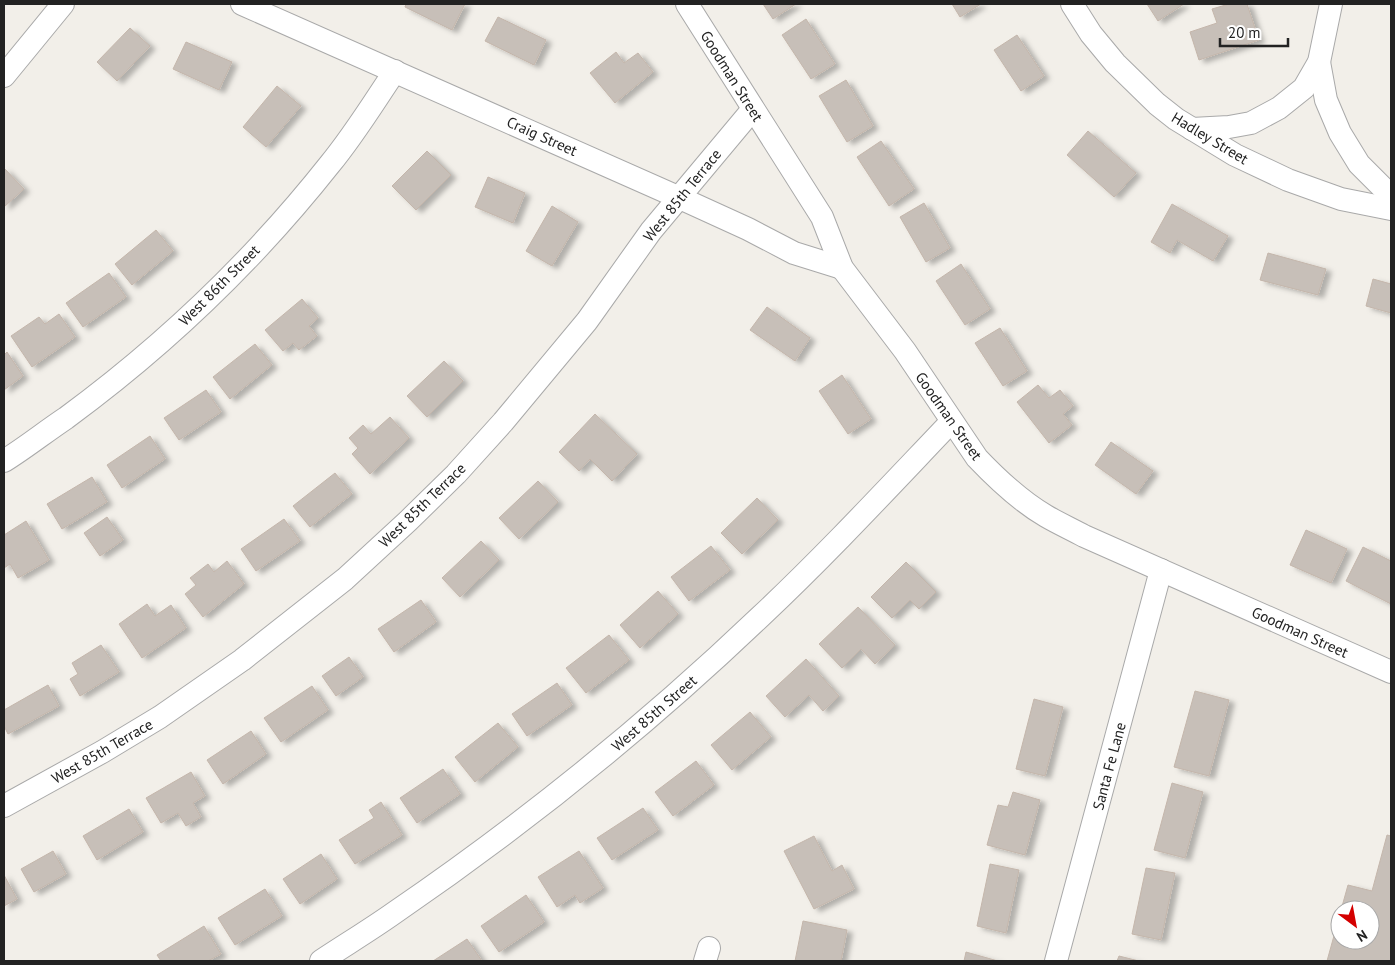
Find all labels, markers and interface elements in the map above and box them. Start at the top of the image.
scale bar [1220,15,1288,47]
text: 20 m [1228,23,1261,42]
street label: Goodman Street [697,27,767,125]
street label: Hadley Street [1168,108,1252,168]
street label: Craig Street [504,112,580,160]
street label: West 85th Terrace [639,145,725,245]
street label: West 86th Street [175,241,263,329]
street label: Goodman Street [912,368,986,464]
street label: West 85th Terrace [375,459,469,551]
street label: Goodman Street [1249,602,1351,662]
street label: West 85th Street [607,671,701,755]
street label: West 85th Terrace [48,714,156,788]
street label: Santa Fe Lane [1088,720,1130,812]
north arrow [1330,900,1380,950]
text: N [1353,926,1371,946]

